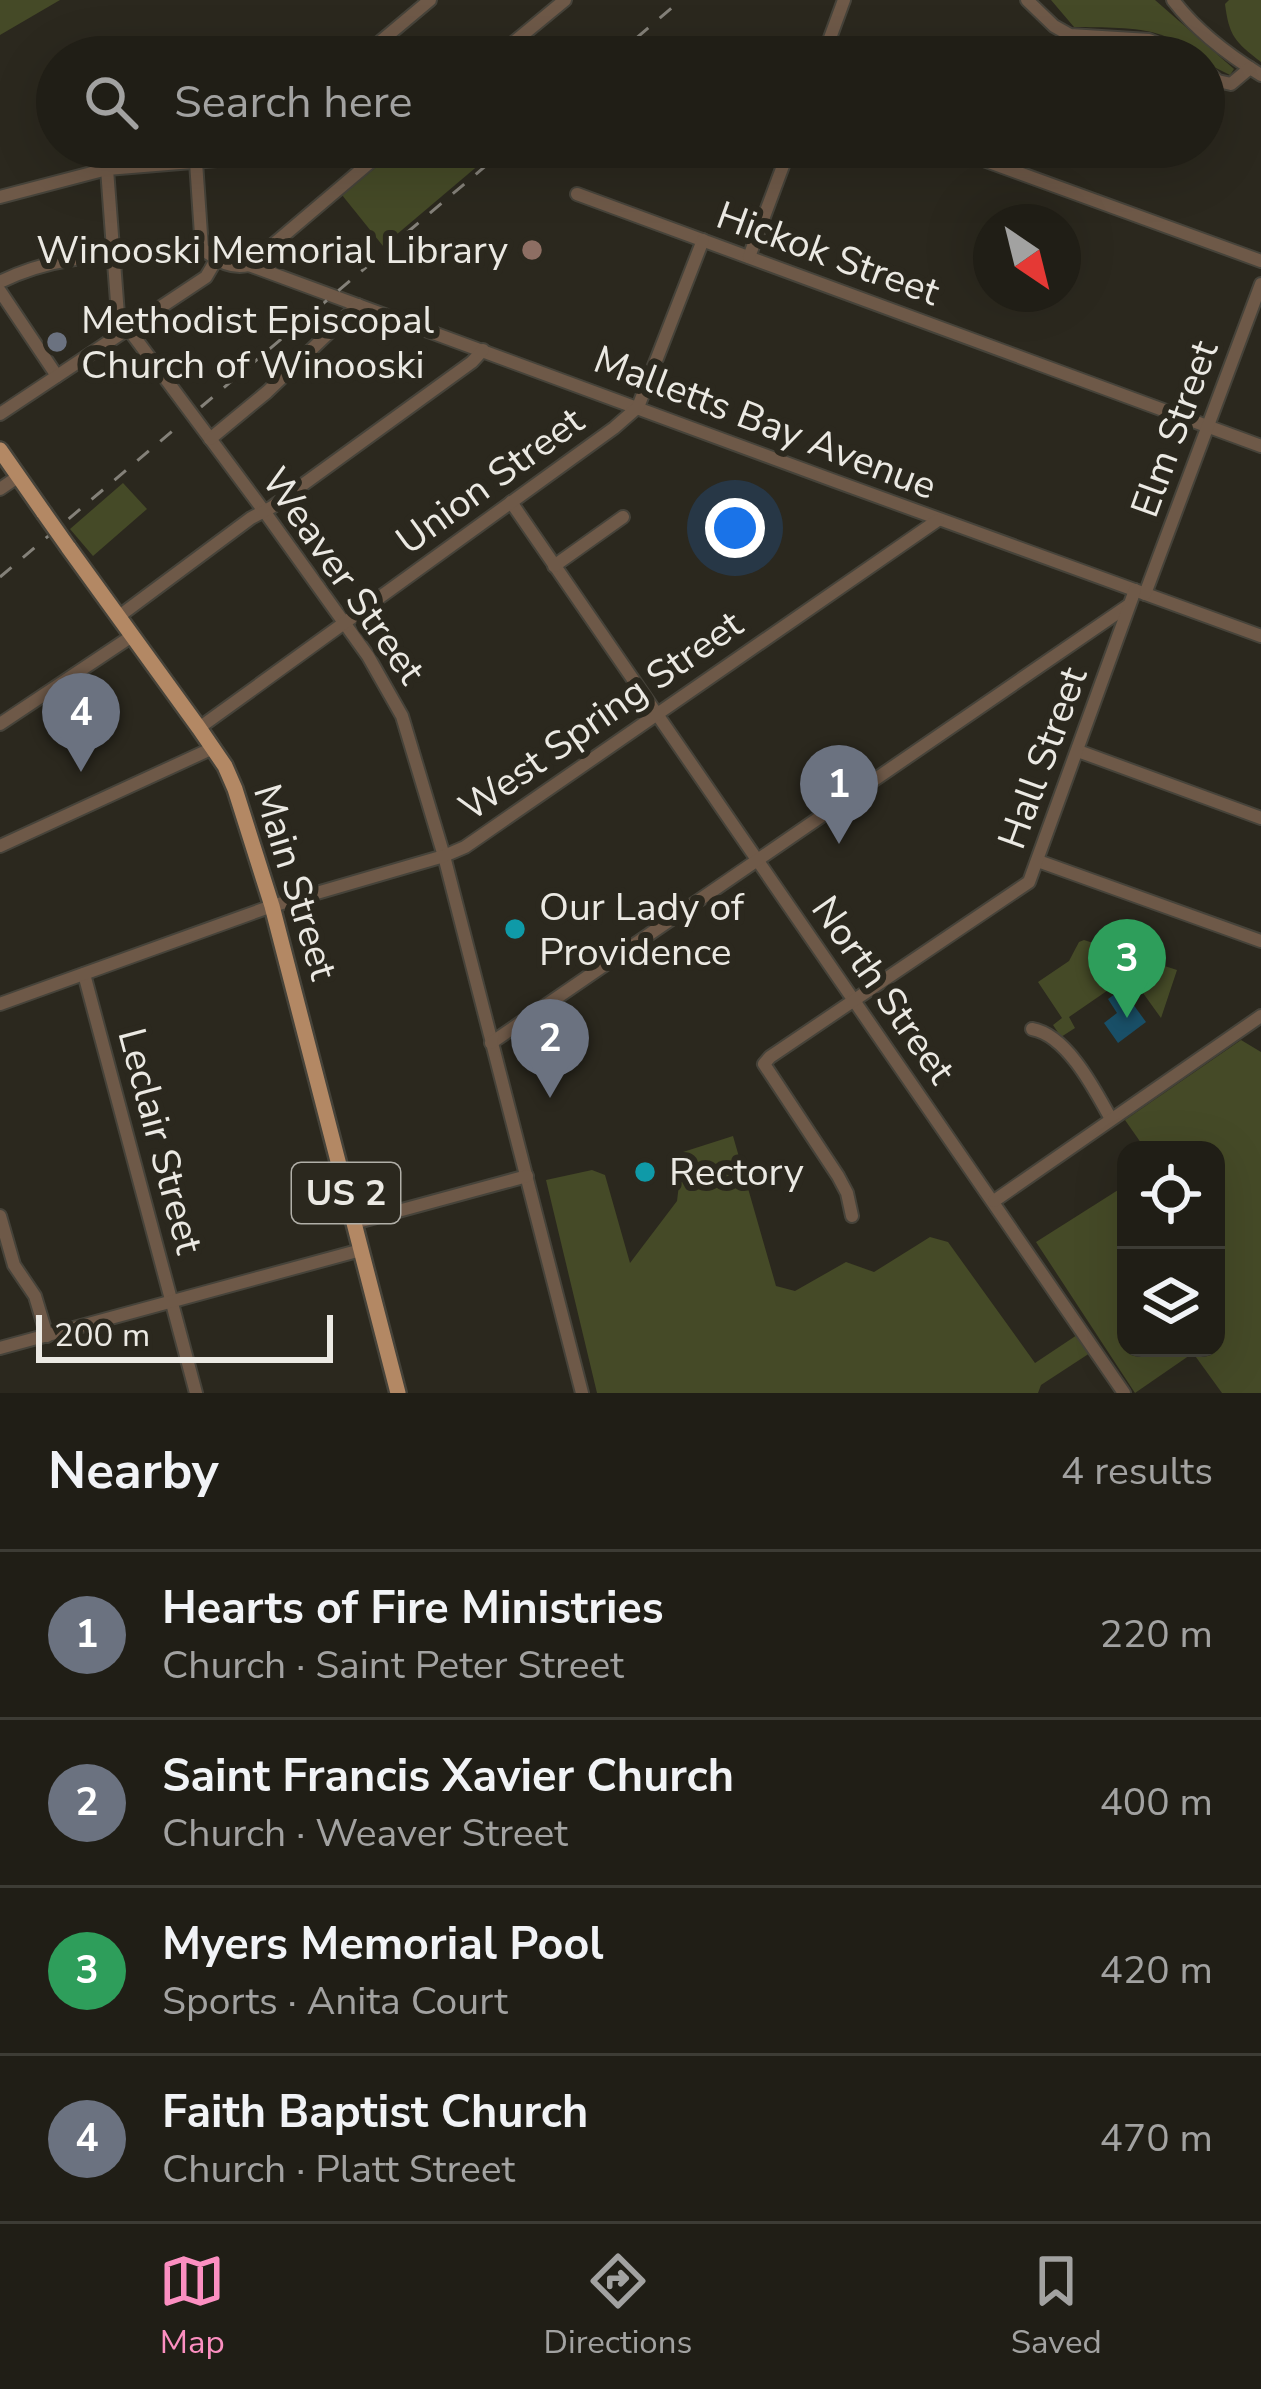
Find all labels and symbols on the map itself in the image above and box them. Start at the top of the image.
street label: Hickok Street [709,189,947,319]
north arrow [973,204,1081,312]
place label: Winooski Memorial Library [36,224,508,277]
marker: Winooski Memorial Library [519,237,545,263]
place label: Methodist Episcopal Church of Winooski [81,294,435,392]
marker: Methodist Episcopal Church of Winooski [44,329,70,355]
street label: Malletts Bay Avenue [586,333,944,513]
street label: Elm Street [1119,333,1232,525]
street label: Union Street [385,395,595,567]
street label: Weaver Street [249,457,437,695]
your location [705,498,765,558]
street label: West Spring Street [449,598,754,834]
street label: Hall Street [986,659,1100,856]
pin: 4 [42,673,120,772]
pin: 1 [800,745,878,844]
street label: Main Street [240,778,350,986]
place label: Our Lady of Providence [539,881,745,979]
street label: North Street [799,886,967,1095]
marker: Our Lady of Providence [502,916,528,942]
pin: 3 [1088,919,1166,1018]
pin: 2 [511,999,589,1098]
street label: Leclair Street [104,1022,216,1260]
place label: Rectory [669,1146,804,1199]
marker: Rectory [632,1159,658,1185]
road number: US 2 [292,1163,400,1223]
scale bar [36,1309,333,1362]

